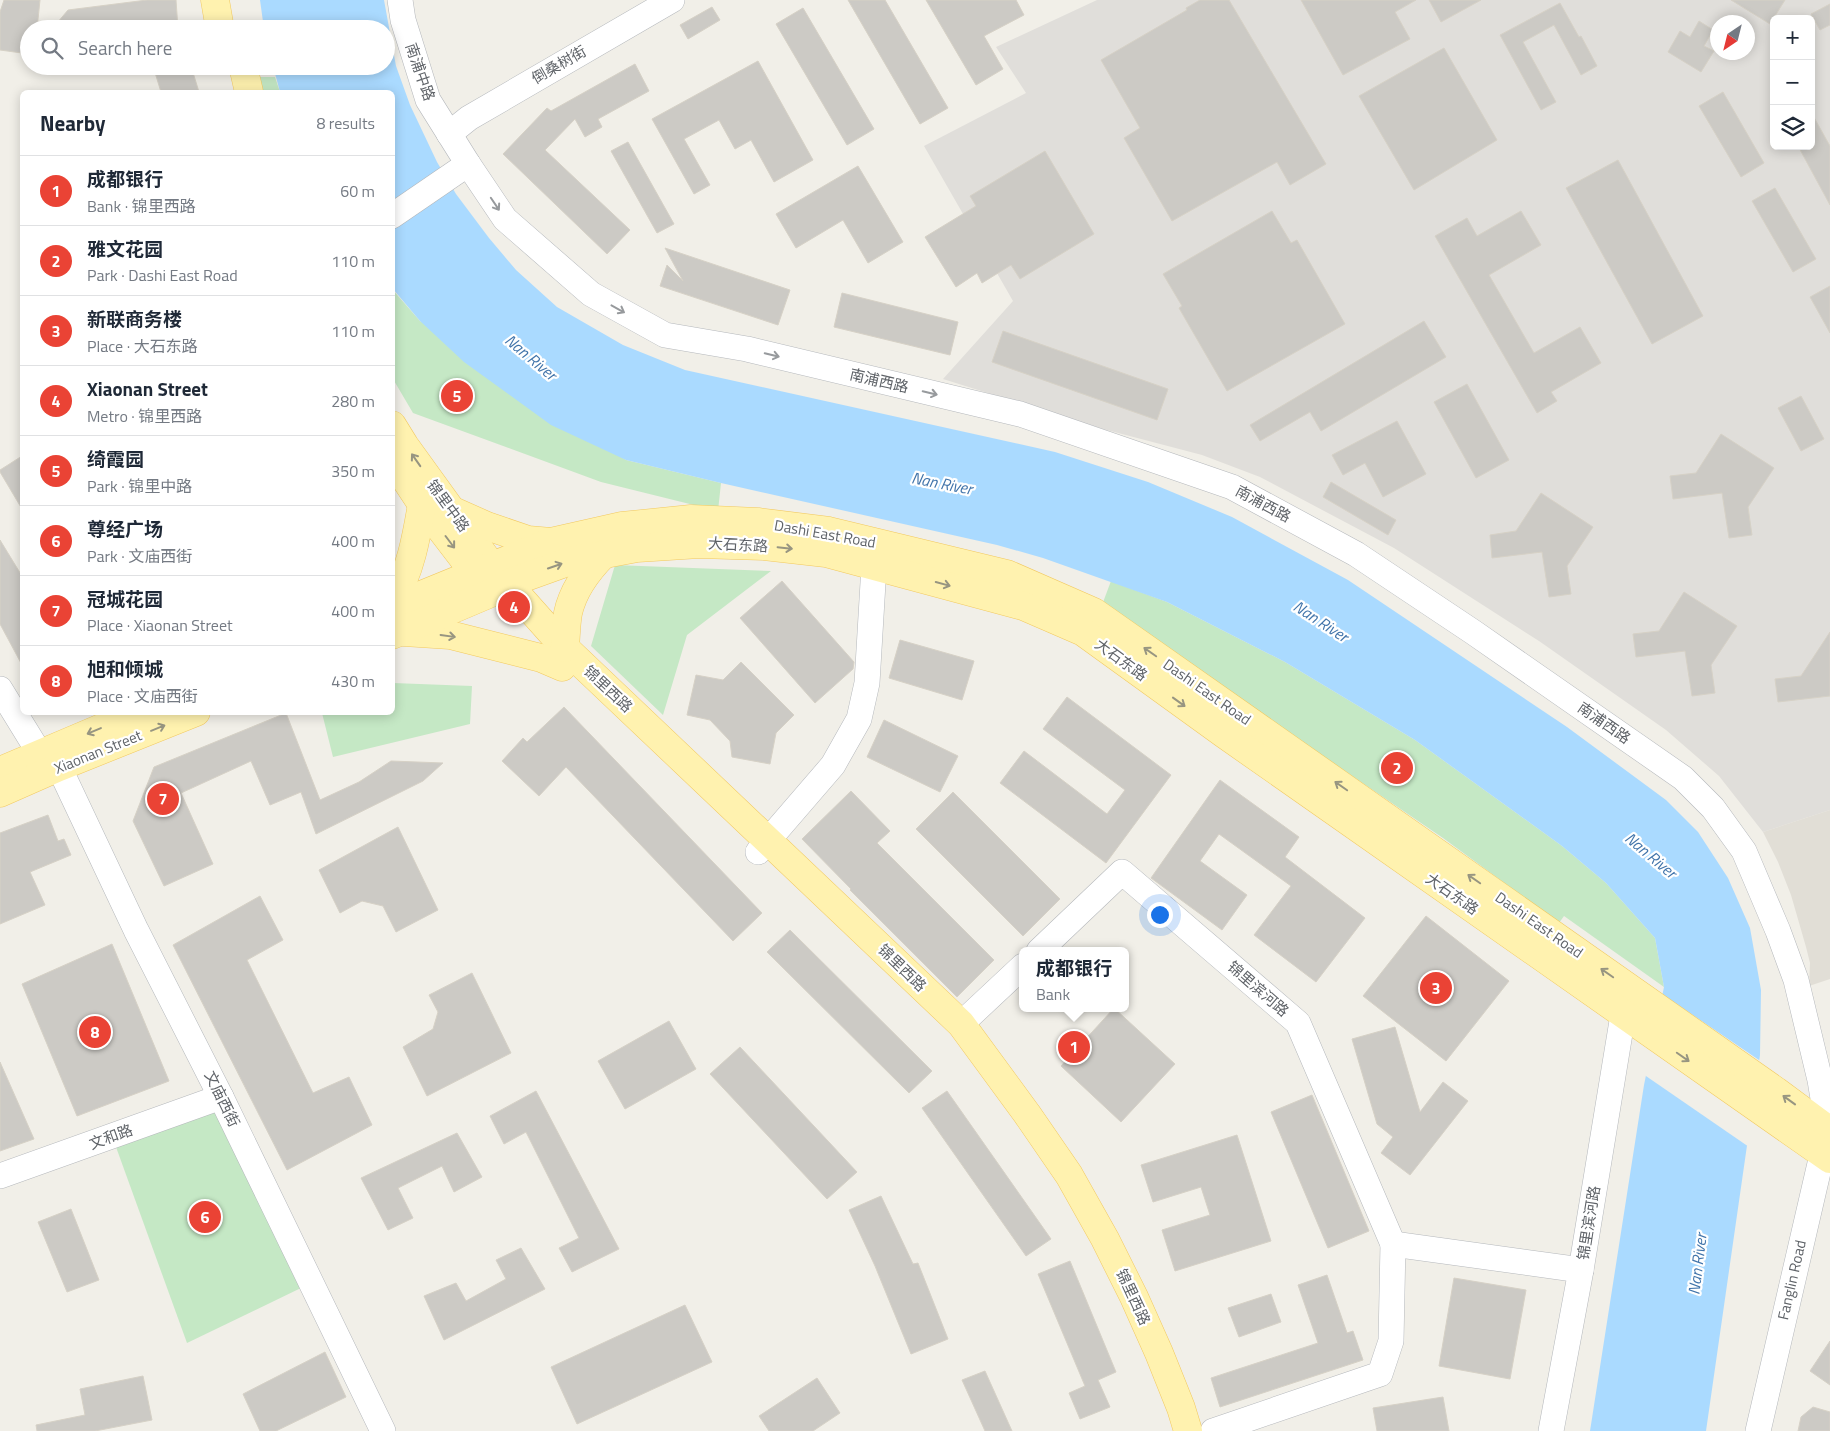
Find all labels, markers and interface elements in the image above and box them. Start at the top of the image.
north arrow [1710,15,1755,60]
map controls [1770,15,1815,150]
button: + [1770,15,1815,60]
search box [20,20,395,75]
text: Search here [78,33,172,62]
icon: search [38,34,66,62]
street label: 南浦中路 [400,40,441,104]
street label: 倒桑树街 [527,40,590,90]
button: − [1770,60,1815,105]
button: layers [1770,105,1815,150]
text: Nearby [40,107,105,139]
text: 8 results [316,111,375,135]
text: 成都银行 [87,164,163,193]
text: 1 [52,179,60,203]
text: 60 m [340,179,375,203]
text: Bank · 锦里西路 [87,194,196,218]
one-way arrow [490,197,500,211]
text: 雅文花园 [87,234,163,263]
text: 2 [52,249,60,273]
text: 110 m [331,249,375,273]
text: Park · Dashi East Road [87,263,238,287]
text: 新联商务楼 [87,304,182,333]
one-way arrow [610,305,625,315]
text: 3 [52,319,60,343]
text: 110 m [331,319,375,343]
water label: Nan River [500,328,564,387]
text: Place · 大石东路 [87,334,198,358]
one-way arrow [763,351,779,360]
street label: 南浦西路 [847,363,911,398]
text: Xiaonan Street [87,374,208,403]
pin: 5 [441,377,473,415]
text: 4 [52,389,60,413]
text: 280 m [331,389,375,413]
one-way arrow [921,389,937,398]
text: Metro · 锦里西路 [87,404,202,428]
text: 绮霞园 [87,444,144,473]
one-way arrow [411,454,421,468]
text: 5 [52,459,60,483]
text: 350 m [331,459,375,483]
water label: Nan River [910,465,976,501]
text: Park · 锦里中路 [87,474,192,498]
street label: 锦里中路 [421,475,475,537]
street label: 南浦西路 [1231,479,1295,528]
street label: Dashi East Road [773,513,878,554]
text: 尊经广场 [87,514,163,543]
text: 6 [52,529,60,553]
text: 400 m [331,529,375,553]
street label: 大石东路 [707,531,769,558]
one-way arrow [445,535,456,548]
one-way arrow [776,543,792,553]
text: Park · 文庙西街 [87,544,192,568]
one-way arrow [546,561,562,570]
one-way arrow [934,580,950,590]
text: 冠城花园 [87,584,163,613]
pin: 4 [498,588,530,626]
water label: Nan River [1289,594,1355,649]
text: 7 [52,599,60,623]
text: 400 m [331,599,375,623]
text: Place · Xiaonan Street [87,613,233,637]
one-way arrow [440,631,456,641]
street label: 大石东路 [1090,633,1152,687]
one-way arrow [1144,647,1158,657]
street label: Dashi East Road [1159,653,1256,730]
text: 旭和倾城 [87,654,163,683]
street label: 锦里西路 [579,660,638,718]
text: 8 [52,669,60,693]
text: 430 m [331,669,375,693]
text: Place · 文庙西街 [87,684,198,708]
one-way arrow [1172,696,1186,707]
street label: 南浦西路 [1573,696,1635,749]
one-way arrow [150,722,165,732]
street label: Xiaonan Street [51,723,146,780]
one-way arrow [87,727,102,737]
pin: 2 [1381,749,1413,787]
pin: 7 [147,780,179,818]
one-way arrow [1334,781,1348,791]
water label: Nan River [1620,826,1684,885]
street label: 大石东路 [1421,867,1483,920]
one-way arrow [1467,874,1481,884]
street label: Dashi East Road [1491,886,1588,963]
your location [1147,902,1173,928]
street label: 锦里西路 [873,939,932,997]
popup [1019,947,1129,1012]
text: 成都银行 [1036,953,1112,982]
street label: 锦里滨河路 [1222,955,1294,1022]
one-way arrow [1600,968,1614,978]
pin: 3 [1420,969,1452,1007]
text: Bank [1036,982,1070,1006]
pin: 8 [79,1013,111,1051]
pin: 1 [1058,1028,1090,1066]
one-way arrow [1676,1052,1690,1062]
street label: 文庙西街 [199,1067,246,1131]
one-way arrow [1783,1095,1796,1106]
street label: 文和路 [86,1118,136,1155]
street label: 锦里滨河路 [1571,1184,1606,1262]
pin: 6 [189,1198,221,1236]
water label: Nan River [1681,1230,1713,1296]
street label: Fanglin Road [1771,1238,1812,1322]
street label: 锦里西路 [1110,1265,1157,1329]

